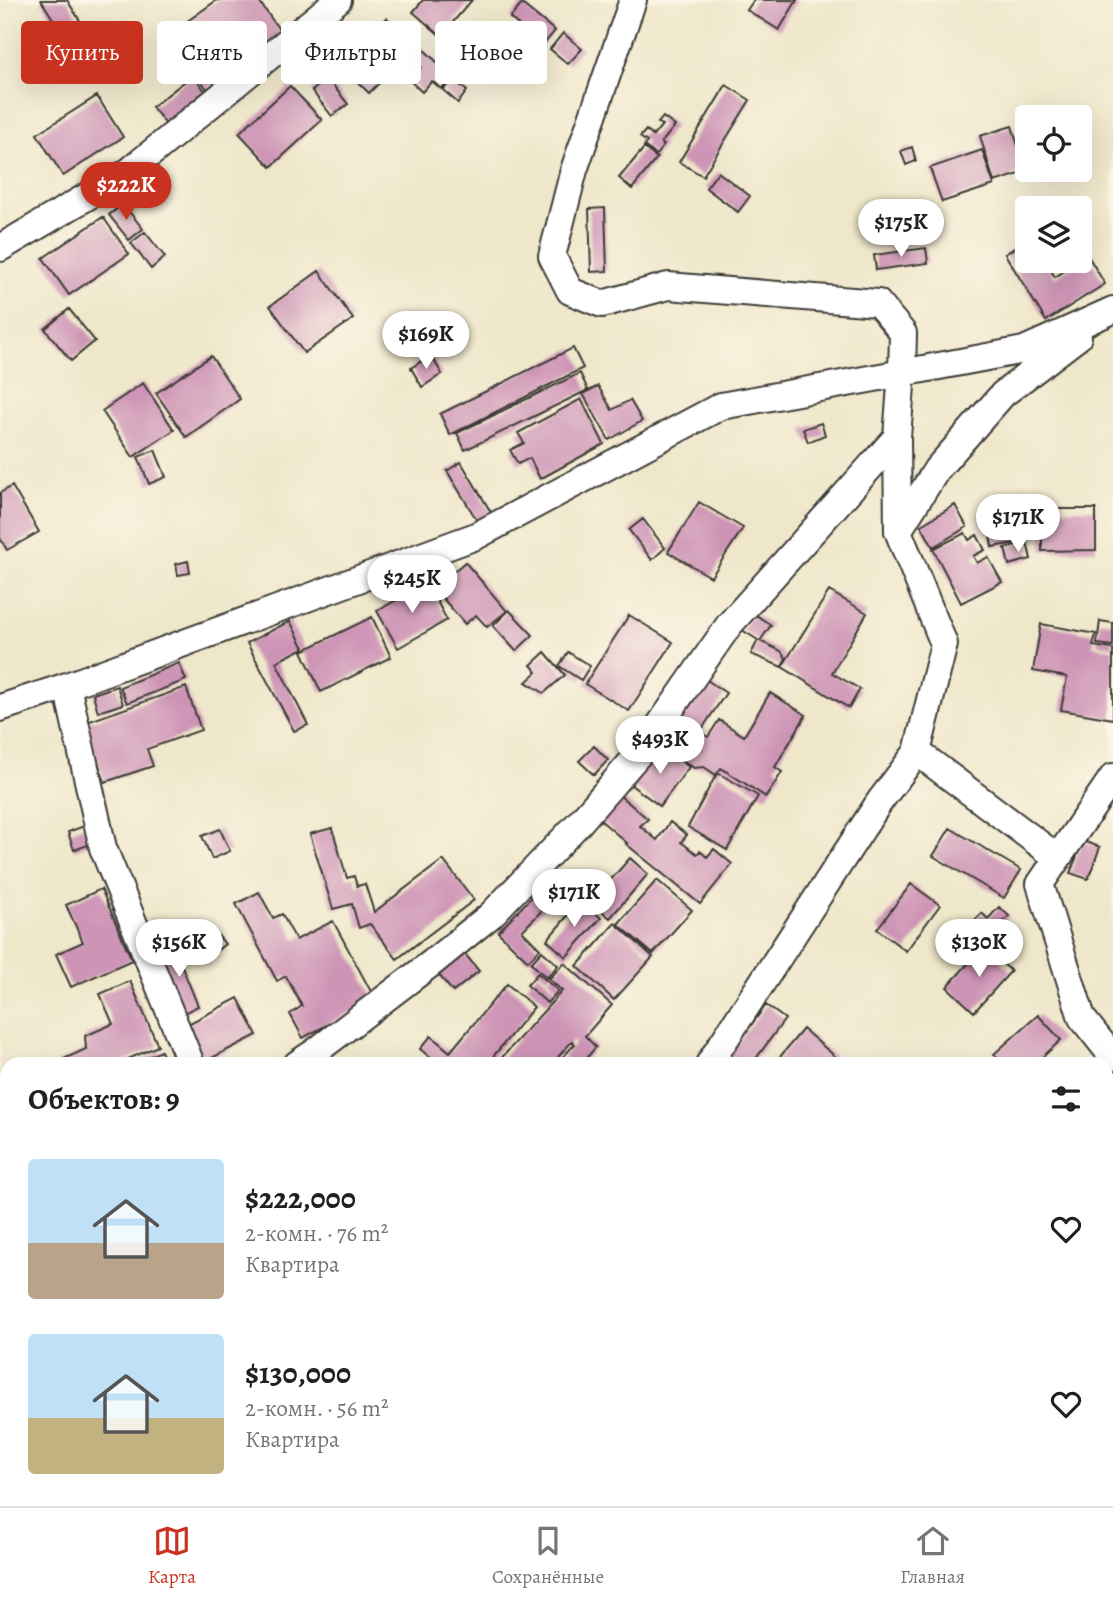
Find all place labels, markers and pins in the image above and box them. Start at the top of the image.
pin: $222K [77,162,175,222]
pin: $175K [852,200,950,259]
pin: $169K [377,312,475,371]
pin: $171K [969,494,1067,554]
pin: $245K [363,556,461,615]
pin: $493K [611,716,709,776]
pin: $171K [525,870,623,929]
pin: $156K [130,920,228,979]
pin: $130K [930,920,1028,979]

